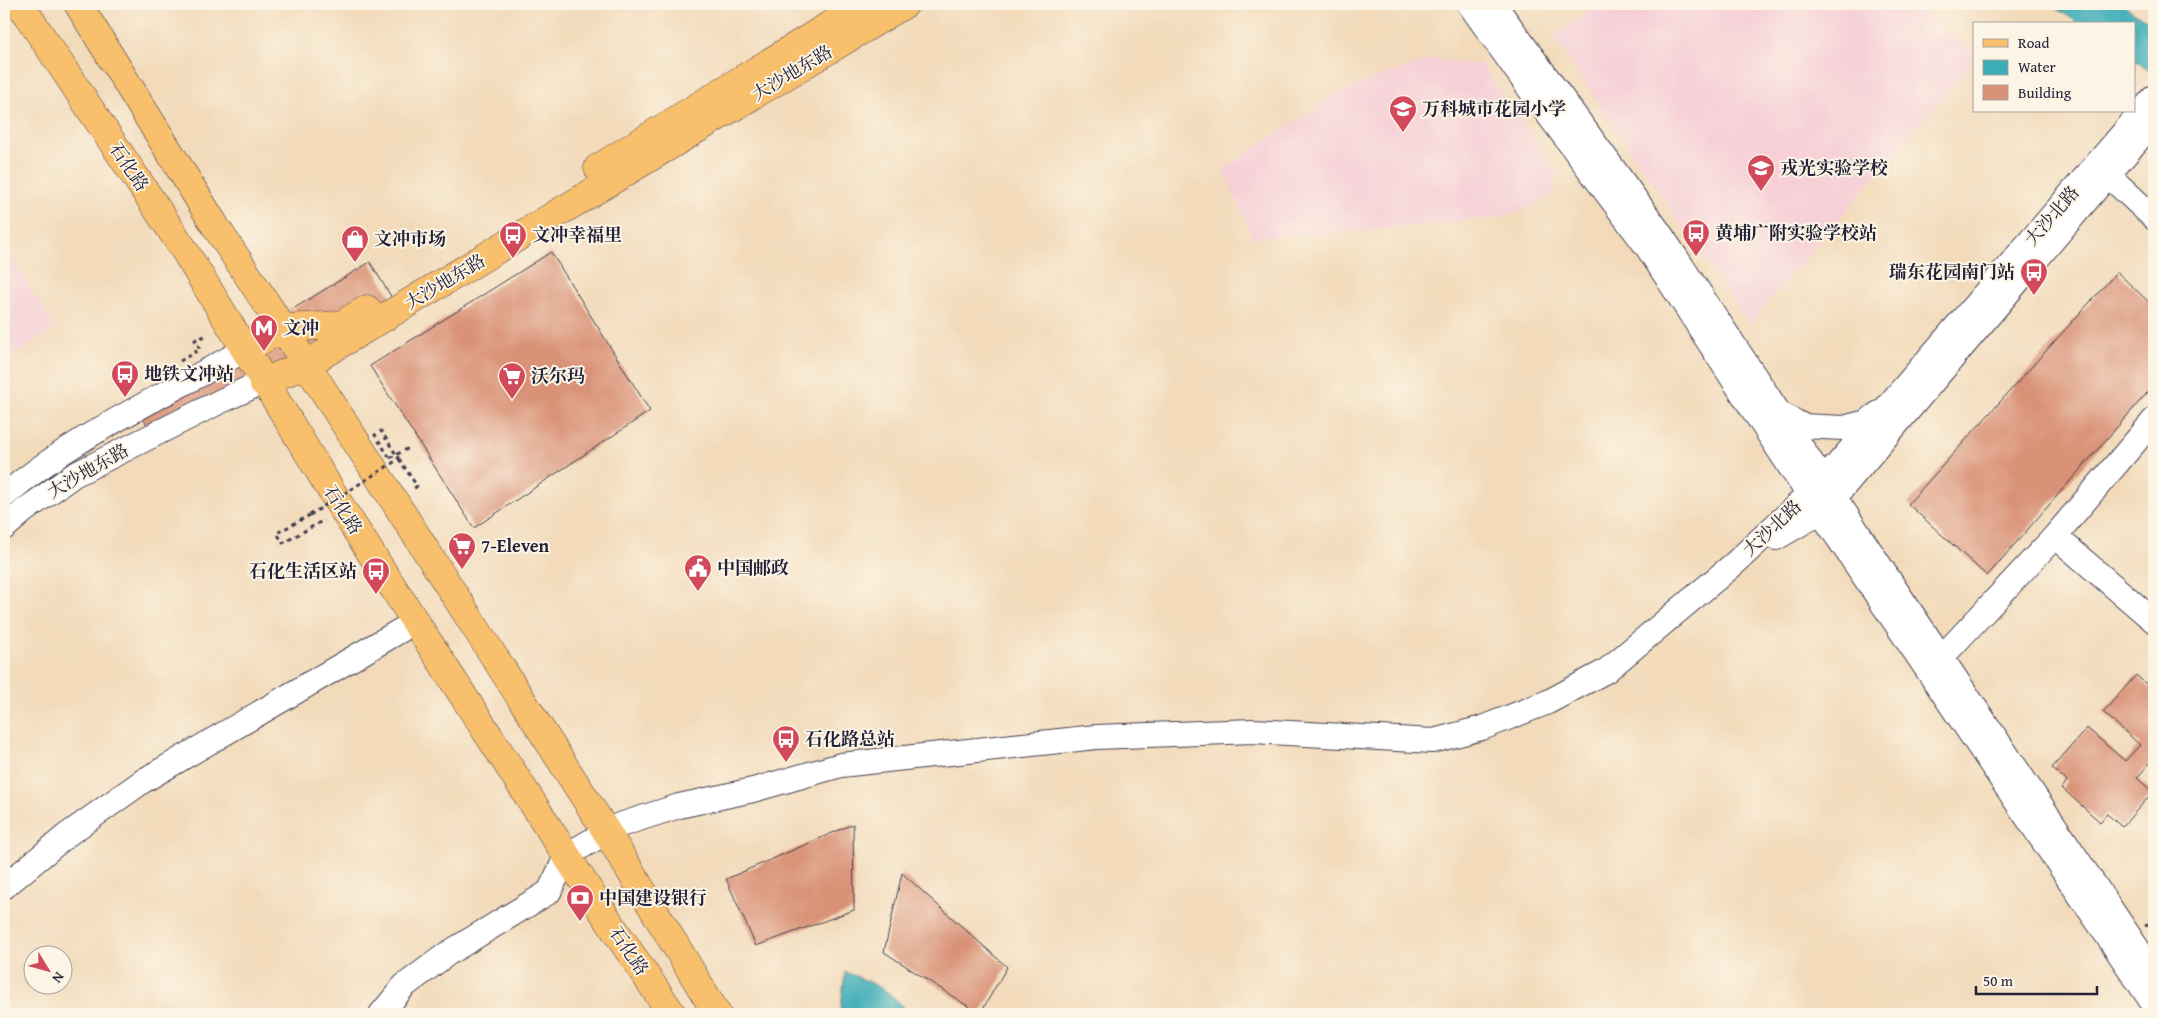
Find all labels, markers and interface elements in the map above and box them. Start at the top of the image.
legend [1973,22,2136,112]
text: Road [2018,32,2049,53]
street label: 大沙地东路 [746,38,837,107]
text: Water [2018,56,2056,77]
text: Building [2018,82,2072,103]
school or university icon: 万科城市花园小学 [1388,94,1418,133]
place label: 万科城市花园小学 [1422,95,1566,122]
street label: 石化路 [103,137,156,197]
school or university icon: 戎光实验学校 [1746,153,1776,192]
place label: 戎光实验学校 [1780,154,1888,181]
street label: 大沙北路 [2018,180,2085,252]
bus stop icon: 黄埔广附实验学校站 [1681,218,1711,257]
place label: 黄埔广附实验学校站 [1715,219,1877,246]
bus stop icon: 文冲幸福里 [498,220,528,259]
place label: 文冲幸福里 [532,221,622,248]
shop icon: 文冲市场 [340,224,370,263]
place label: 文冲市场 [374,225,446,252]
street label: 大沙地东路 [399,247,490,316]
bus stop icon: 瑞东花园南门站 [2019,257,2049,296]
place label: 瑞东花园南门站 [1889,258,2015,285]
metro station icon: 文冲 [249,313,279,352]
place label: 文冲 [283,314,319,341]
bus stop icon: 地铁文冲站 [110,359,140,398]
place label: 地铁文冲站 [144,360,234,387]
supermarket icon: 沃尔玛 [497,361,527,400]
place label: 沃尔玛 [531,362,585,389]
street label: 大沙地东路 [42,436,133,505]
street label: 石化路 [317,480,369,540]
street label: 大沙北路 [1736,493,1807,562]
supermarket icon: 7-Eleven [447,531,477,570]
place label: 7-Eleven [481,532,550,559]
public building icon: 中国邮政 [683,553,713,592]
place label: 中国邮政 [717,554,789,581]
bus stop icon: 石化生活区站 [361,556,391,595]
place label: 石化生活区站 [249,557,357,584]
bus stop icon: 石化路总站 [771,724,801,763]
place label: 石化路总站 [805,725,895,752]
bank icon: 中国建设银行 [565,883,595,922]
place label: 中国建设银行 [599,884,707,911]
street label: 石化路 [603,921,656,981]
north arrow [22,946,72,996]
scale bar [1976,963,2097,995]
text: N [47,968,69,988]
text: 50 m [1983,970,2014,991]

